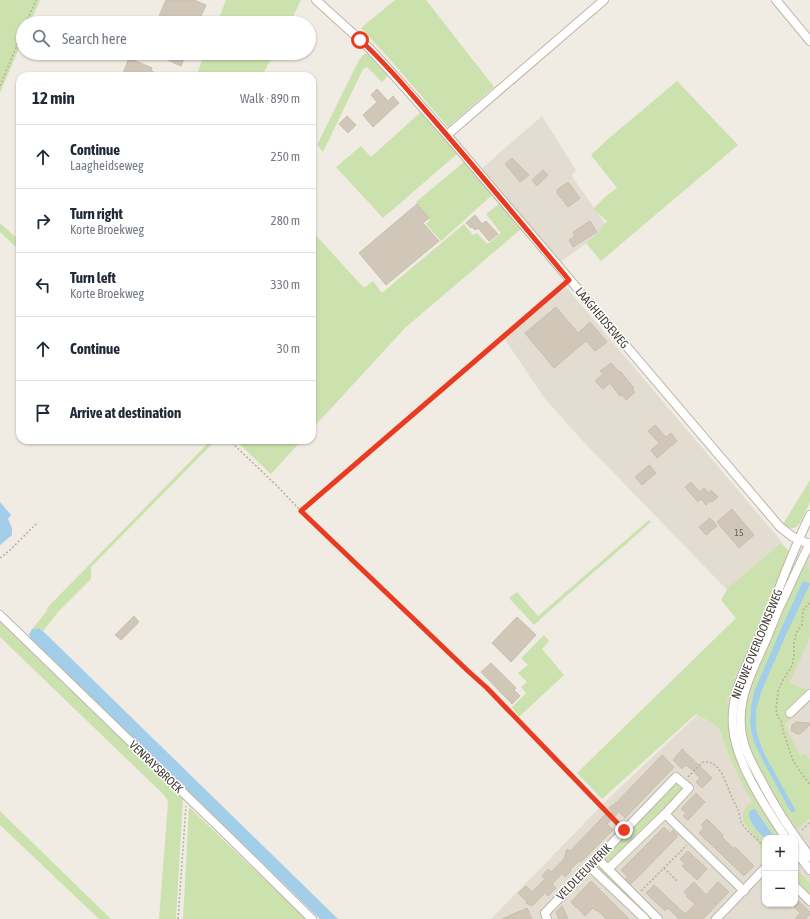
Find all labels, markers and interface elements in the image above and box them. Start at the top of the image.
search box [16,16,316,60]
icon: search [30,27,52,49]
text: Search here [62,30,127,47]
route start [351,31,369,49]
text: 12 min [32,88,75,108]
text: Walk · 890 m [240,91,300,106]
text: Continue [70,141,120,158]
icon: ahead [32,146,54,168]
text: 250 m [271,149,300,164]
text: Laagheidseweg [70,158,144,173]
text: Turn right [70,205,123,222]
icon: right [32,210,54,232]
text: 280 m [271,213,300,228]
text: Korte Broekweg [70,222,144,237]
text: Turn left [70,269,116,286]
icon: left [32,274,54,296]
text: 330 m [271,277,300,292]
street label: LAAGHEIDSEWEG [573,285,631,351]
text: Korte Broekweg [70,286,144,301]
icon: ahead [32,338,54,360]
text: Continue [70,340,120,357]
text: 30 m [277,341,300,356]
icon: arrive [32,402,54,424]
text: Arrive at destination [70,404,181,421]
house number: 15 [734,527,744,538]
street label: NIEUWE OVERLOONSEWEG [729,587,785,701]
street label: VENRAYSBROEK [126,738,186,796]
route end [615,821,633,839]
map controls [762,835,798,907]
button: + [762,835,798,871]
street label: VELDLEEUWERIK [554,841,614,903]
button: − [762,871,798,907]

